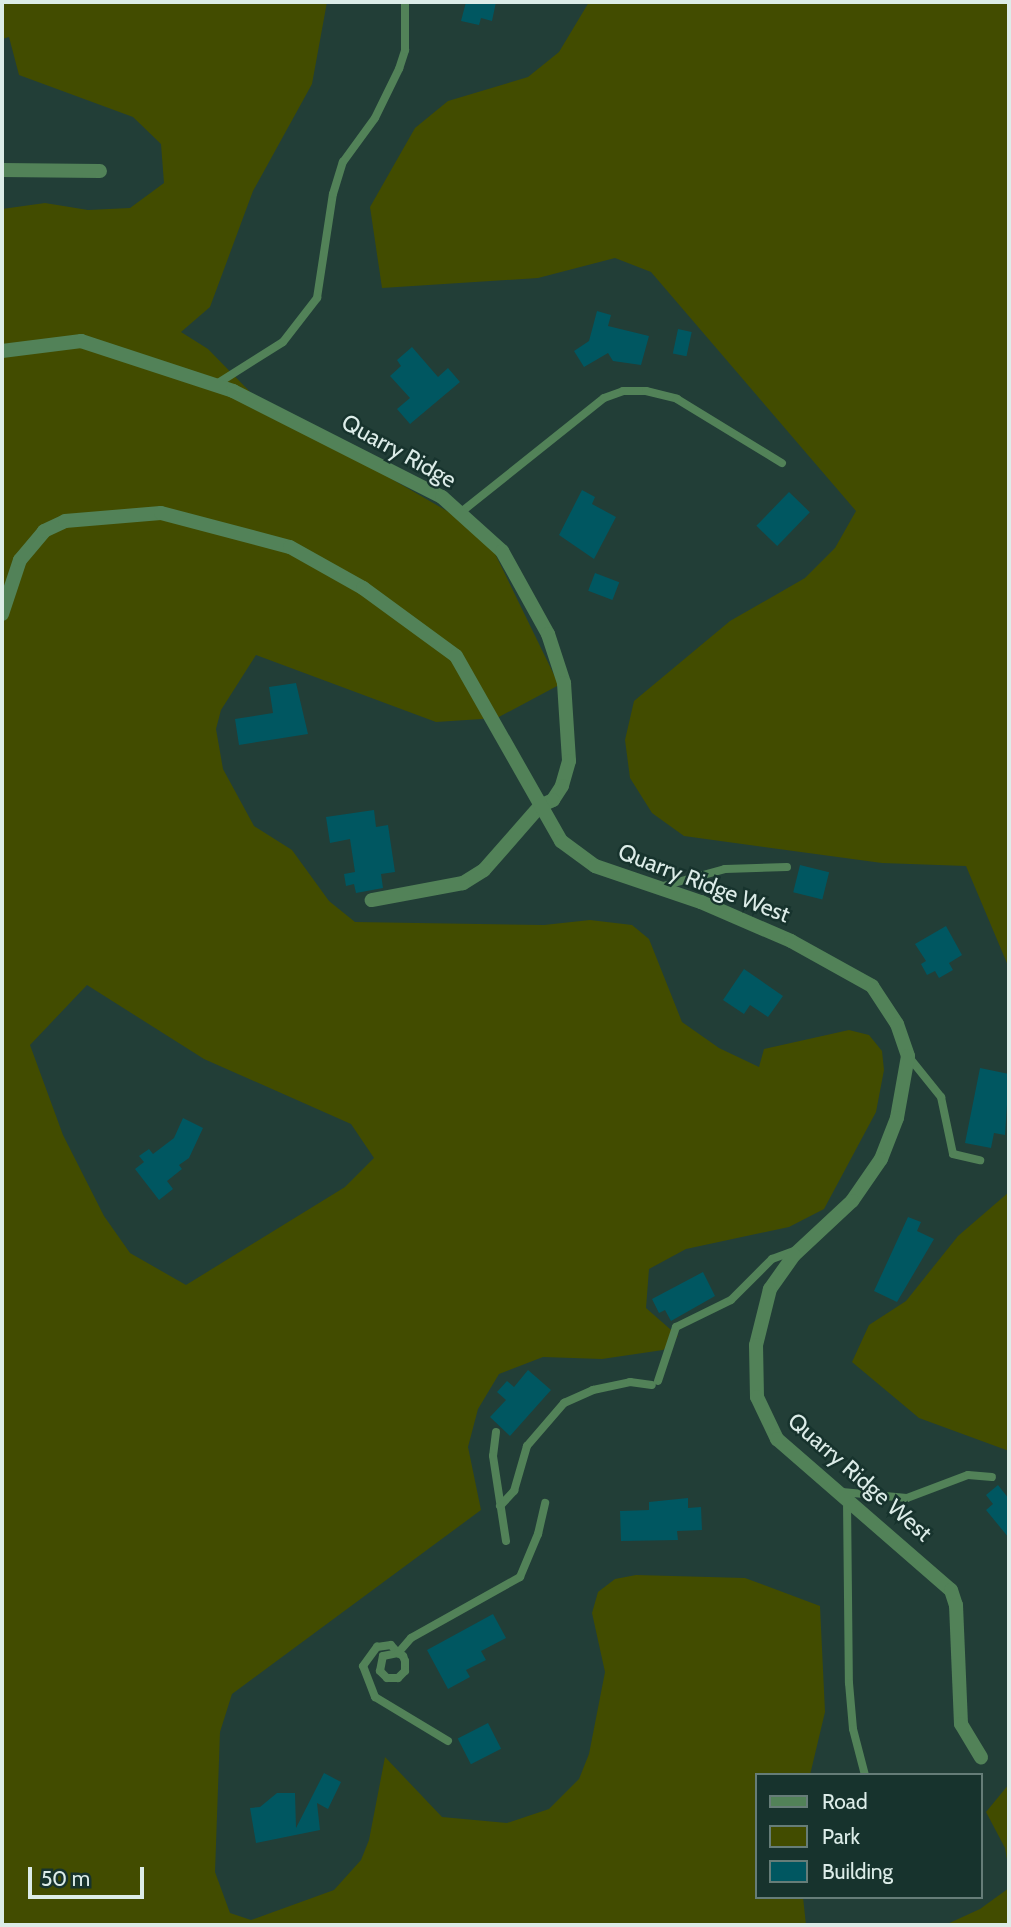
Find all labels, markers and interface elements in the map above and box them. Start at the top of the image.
street label: Quarry Ridge [337,408,461,494]
street label: Quarry Ridge West [614,838,794,928]
street label: Quarry Ridge West [782,1407,938,1547]
legend [755,1773,983,1899]
text: Road [822,1789,868,1814]
text: Park [822,1824,860,1849]
scale bar [32,1854,147,1898]
text: Building [822,1859,893,1884]
text: 50 m [41,1866,90,1891]

